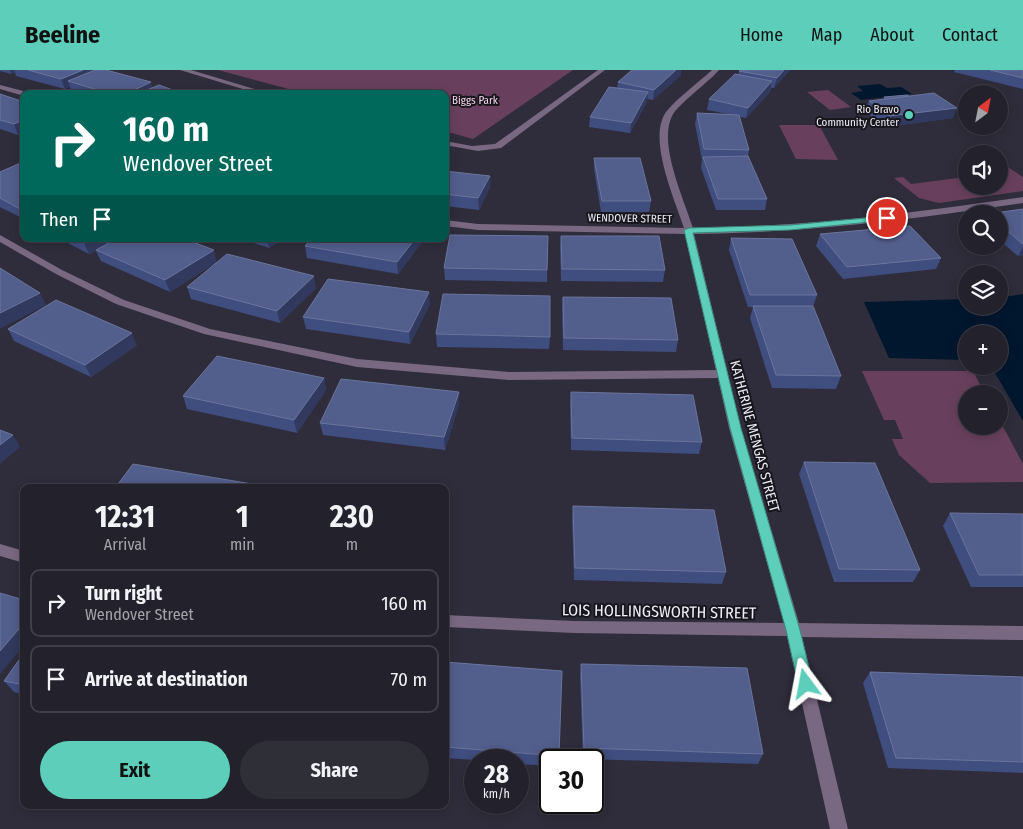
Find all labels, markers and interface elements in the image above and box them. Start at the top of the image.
text: Beeline [25,21,100,49]
text: Home [740,24,783,46]
text: Map [811,24,842,46]
text: About [870,24,914,46]
text: Contact [942,24,998,46]
north arrow [958,85,1008,135]
map controls [958,85,1008,435]
park label: Biggs Park [452,94,499,107]
place label: Rio Bravo Community Center [816,103,899,129]
text: 160 m [123,108,209,150]
marker: Rio Bravo Community Center [903,109,915,121]
icon: right [40,110,105,175]
button: sound [958,145,1008,195]
text: Wendover Street [123,150,273,177]
pin [866,197,908,239]
icon: arrive [873,204,901,232]
icon: arrive [88,205,116,233]
button: search [958,205,1008,255]
text: Then [40,208,78,231]
street label: WENDOVER STREET [588,211,673,226]
button: layers [958,265,1008,315]
button: + [958,325,1008,375]
street label: KATHERINE MENGAS STREET [726,358,783,514]
button: − [958,385,1008,435]
text: 12:31 [95,499,155,535]
text: 1 [236,499,249,535]
text: 230 [330,499,374,535]
text: Arrival [104,535,146,554]
text: min [230,535,255,554]
text: m [346,535,358,554]
text: Turn right [85,582,162,605]
icon: right [42,589,70,617]
text: 160 m [381,592,427,615]
street label: LOIS HOLLINGSWORTH STREET [562,600,757,623]
text: Wendover Street [85,605,194,624]
position arrow [779,657,831,709]
icon: arrive [42,665,70,693]
text: Arrive at destination [85,668,248,691]
text: 70 m [391,668,427,691]
button: Exit [40,741,230,799]
button: Share [240,741,429,799]
speed limit sign: 30 [539,749,604,814]
text: 28 [484,760,509,790]
text: km/h [483,787,510,801]

